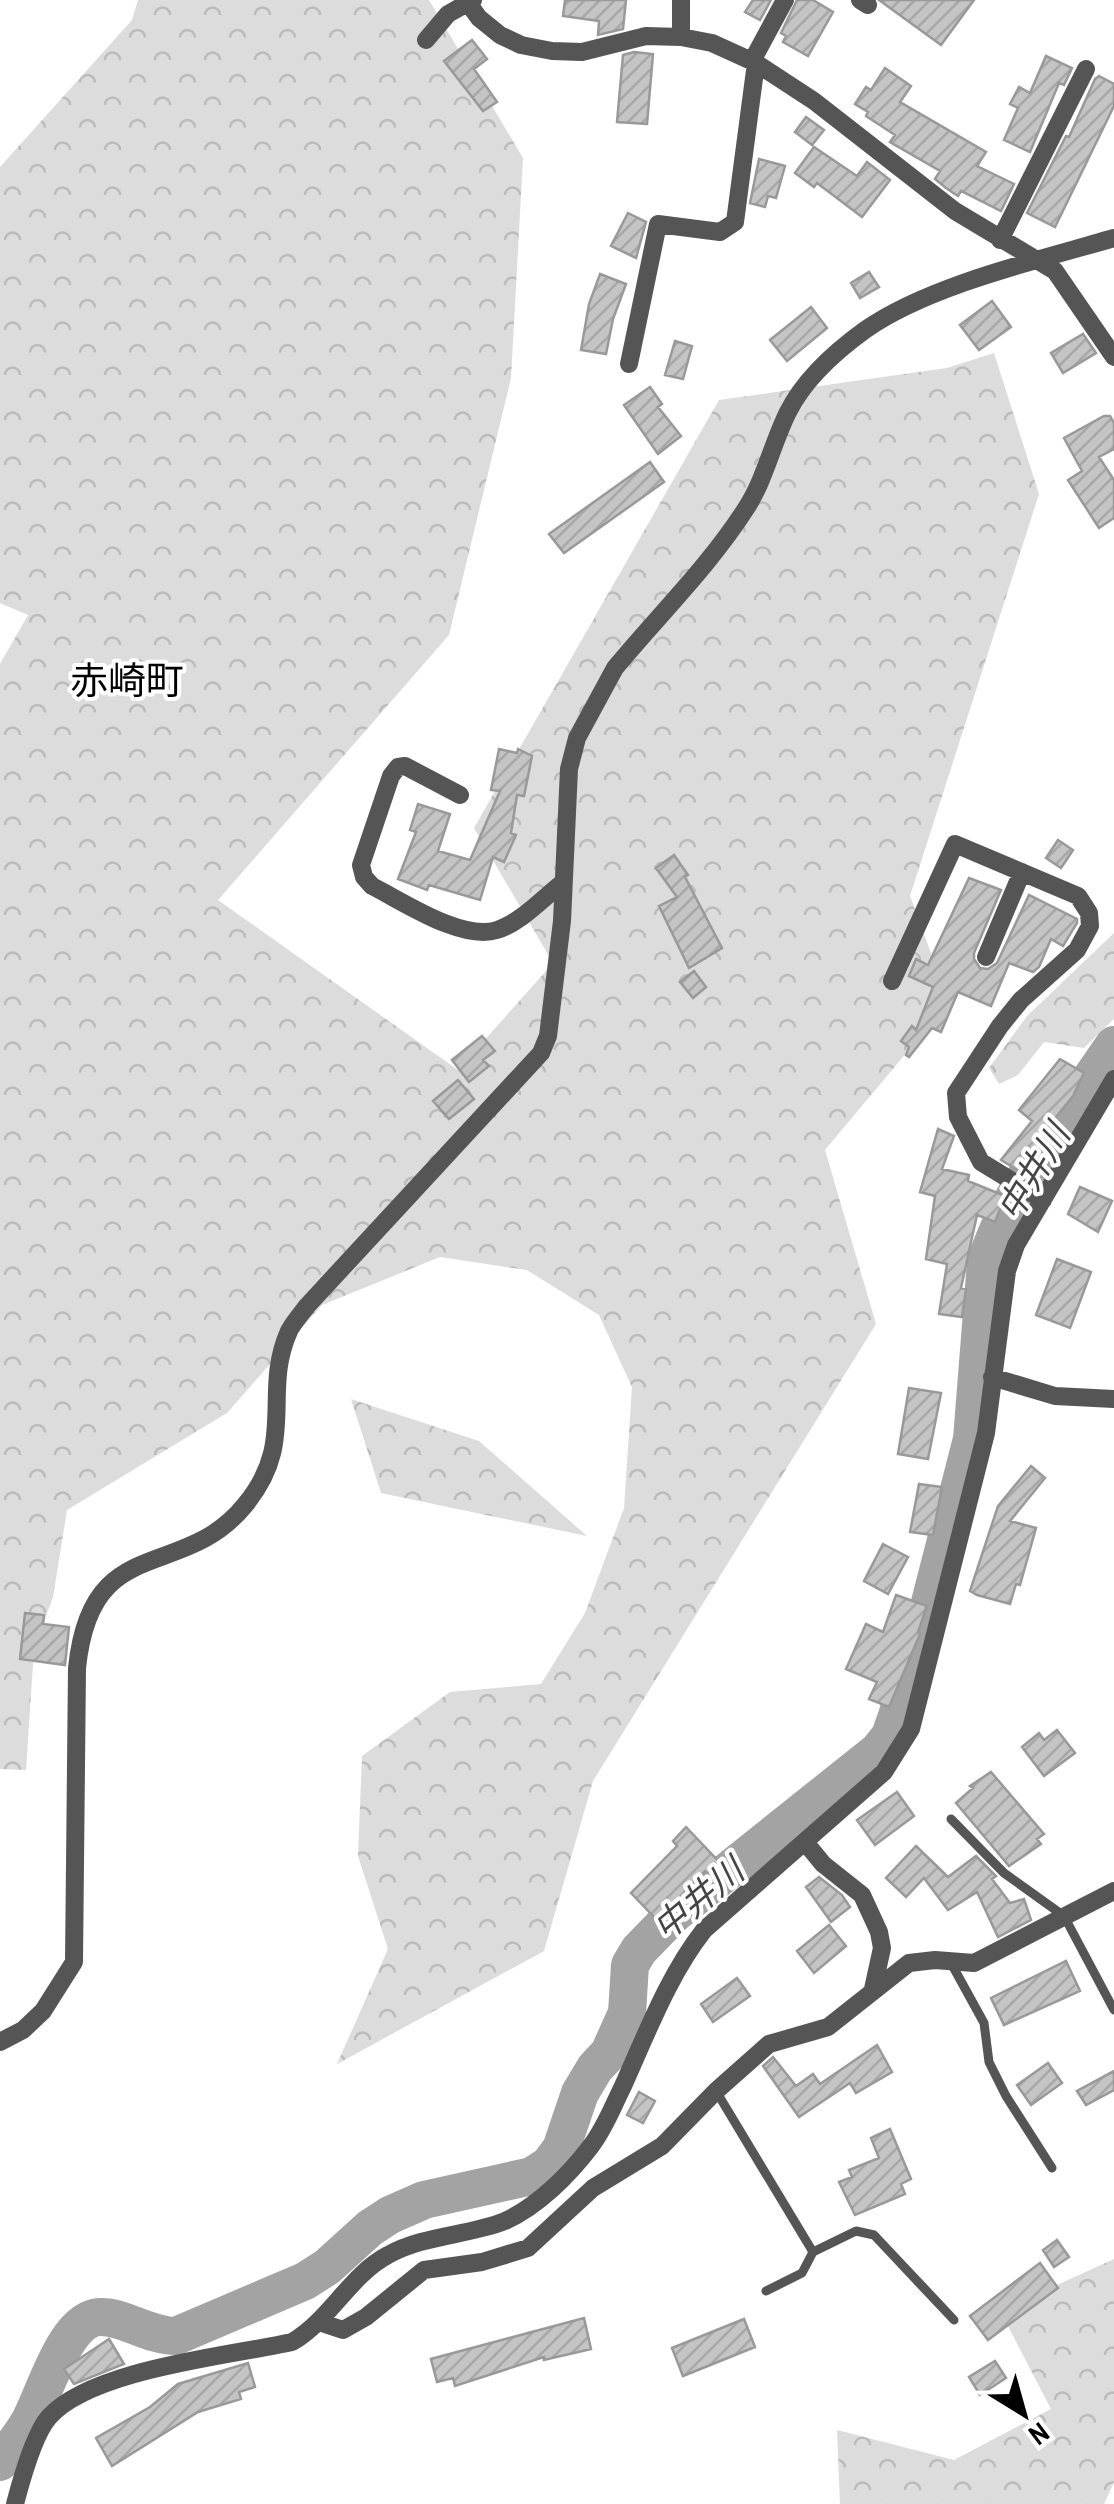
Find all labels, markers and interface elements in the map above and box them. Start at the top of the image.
district label: 赤崎町 [70,655,184,706]
water label: 中井川 [986,1111,1082,1229]
water label: 中井川 [643,1845,756,1951]
north arrow [974,2364,1074,2464]
text: N [1021,2414,1057,2454]

